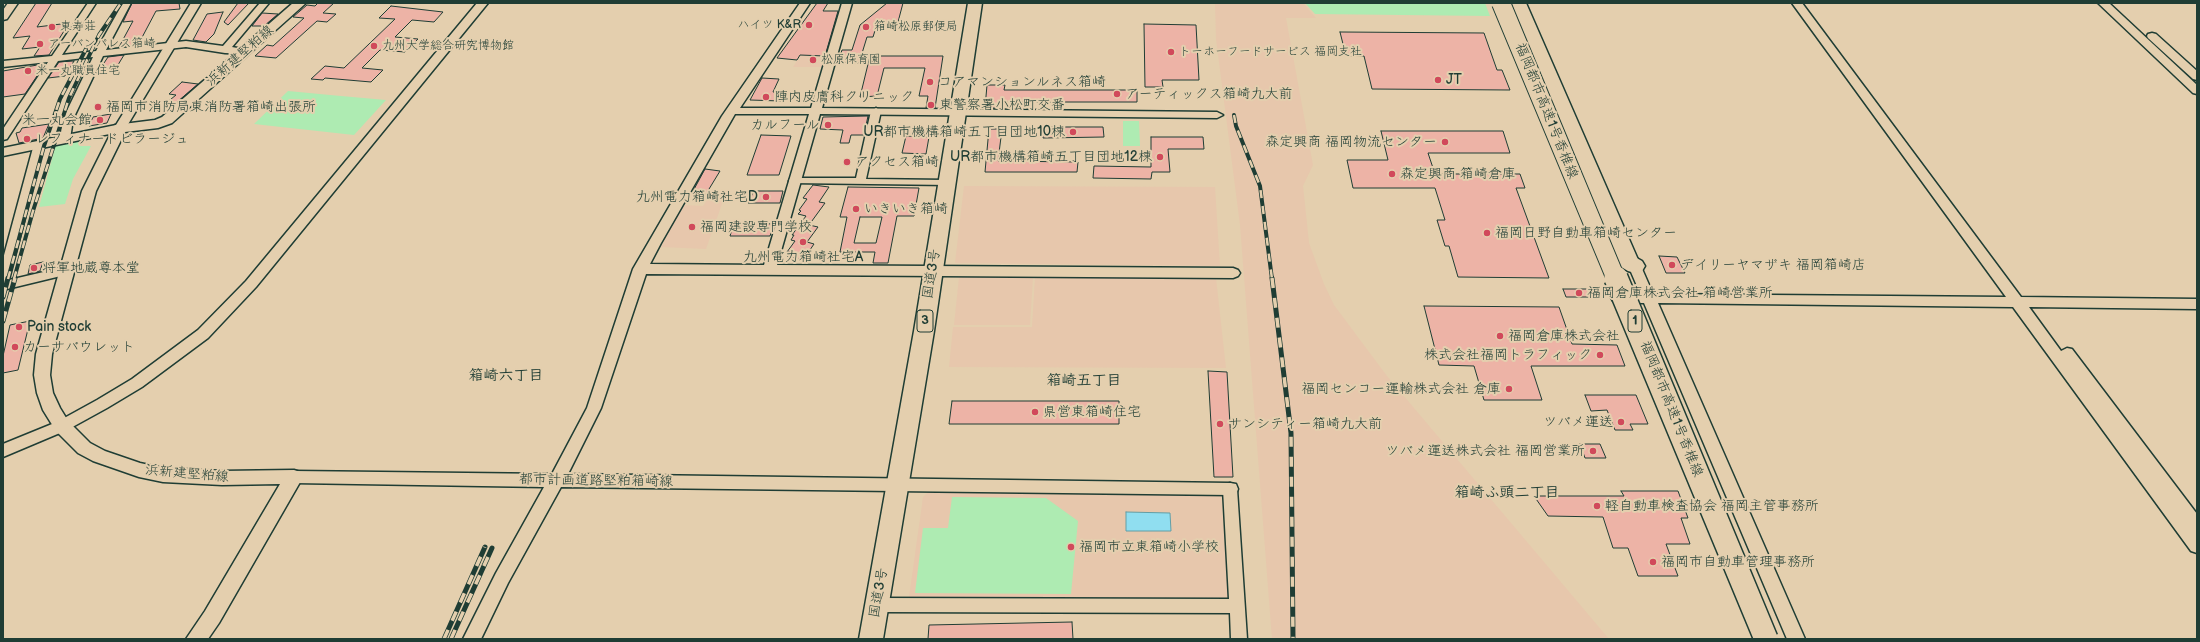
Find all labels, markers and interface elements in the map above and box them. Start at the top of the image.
place label: ハイツ K&R [738,18,801,32]
place label: 東寿荘 [60,20,96,34]
marker: ハイツ K&R [804,20,814,30]
place label: 箱崎松原郵便局 [874,20,958,34]
marker: 東寿荘 [47,22,57,32]
street label: 浜新建堅粕線 [203,22,277,90]
marker: 箱崎松原郵便局 [861,22,871,32]
place label: アーバンパレス箱崎 [48,37,156,51]
marker: アーバンパレス箱崎 [35,39,45,49]
place label: 九州大学総合研究博物館 [382,39,514,53]
street label: 福岡都市高速1号香椎線 [1511,40,1581,182]
marker: 九州大学総合研究博物館 [369,41,379,51]
place label: トーホーフードサービス 福岡支社 [1179,45,1362,59]
marker: トーホーフードサービス 福岡支社 [1166,47,1176,57]
place label: 松原保育園 [821,53,881,67]
marker: 松原保育園 [808,55,818,65]
place label: 米一丸職員住宅 [36,64,120,78]
marker: 米一丸職員住宅 [23,66,33,76]
place label: JT [1446,72,1462,88]
place label: コアマンションルネス箱崎 [938,74,1106,90]
marker: JT [1433,75,1443,85]
marker: コアマンションルネス箱崎 [925,77,935,87]
place label: アーティックス箱崎九大前 [1125,86,1292,102]
place label: 陣内皮膚科クリニック [774,89,914,105]
marker: アーティックス箱崎九大前 [1112,89,1122,99]
marker: 陣内皮膚科クリニック [761,92,771,102]
place label: 東警察署小松町交番 [939,97,1065,113]
place label: 福岡市消防局東消防署箱崎出張所 [106,99,316,115]
marker: 東警察署小松町交番 [926,100,936,110]
marker: 福岡市消防局東消防署箱崎出張所 [93,102,103,112]
place label: 米一丸会館 [22,112,92,128]
marker: 米一丸会館 [95,115,105,125]
place label: カルフール [750,117,820,133]
marker: カルフール [823,120,833,130]
place label: UR都市機構箱崎五丁目団地10棟 [863,124,1065,140]
marker: UR都市機構箱崎五丁目団地10棟 [1068,127,1078,137]
place label: レフィナードビラージュ [35,131,189,147]
marker: レフィナードビラージュ [22,134,32,144]
place label: 森定興商 福岡物流センター [1265,134,1437,150]
marker: 森定興商 福岡物流センター [1440,137,1450,147]
place label: UR都市機構箱崎五丁目団地12棟 [950,149,1152,165]
marker: UR都市機構箱崎五丁目団地12棟 [1155,152,1165,162]
place label: アクセス箱崎 [855,154,939,170]
marker: アクセス箱崎 [842,157,852,167]
place label: 森定興商 箱崎倉庫 [1400,166,1516,182]
marker: 森定興商 箱崎倉庫 [1387,169,1397,179]
place label: 九州電力箱崎社宅D [636,189,758,205]
marker: 九州電力箱崎社宅D [761,192,771,202]
place label: いきいき箱崎 [864,201,948,217]
marker: いきいき箱崎 [851,204,861,214]
place label: 福岡建設専門学校 [700,219,812,235]
marker: 福岡建設専門学校 [687,222,697,232]
place label: 福岡日野自動車箱崎センター [1495,225,1677,241]
marker: 福岡日野自動車箱崎センター [1482,228,1492,238]
marker: 九州電力箱崎社宅A [798,237,808,247]
street label: 国道3号 [920,248,944,300]
place label: 九州電力箱崎社宅A [743,249,863,265]
place label: デイリーヤマザキ 福岡箱崎店 [1680,257,1866,273]
place label: 将軍地蔵尊本堂 [42,260,140,276]
marker: デイリーヤマザキ 福岡箱崎店 [1667,260,1677,270]
marker: 将軍地蔵尊本堂 [29,263,39,273]
place label: 福岡倉庫株式会社 箱崎営業所 [1587,285,1773,301]
marker: 福岡倉庫株式会社 箱崎営業所 [1574,288,1584,298]
road number: 3 [917,310,933,332]
road number: 1 [1628,310,1642,332]
place label: Pain stock [27,319,91,335]
marker: Pain stock [14,322,24,332]
place label: 福岡倉庫株式会社 [1508,328,1620,344]
marker: 福岡倉庫株式会社 [1495,331,1505,341]
street label: 福岡都市高速1号香椎線 [1636,338,1706,480]
place label: カーサバウレット [23,339,135,355]
marker: カーサバウレット [10,342,20,352]
place label: 株式会社福岡トラフィック [1424,347,1592,363]
marker: 株式会社福岡トラフィック [1595,350,1605,360]
district label: 箱崎六丁目 [469,367,543,385]
district label: 箱崎五丁目 [1047,372,1121,390]
place label: 福岡センコー運輸株式会社 倉庫 [1301,381,1501,397]
marker: 福岡センコー運輸株式会社 倉庫 [1504,384,1514,394]
place label: 県営東箱崎住宅 [1043,404,1141,420]
marker: 県営東箱崎住宅 [1030,407,1040,417]
place label: ツバメ運送 [1543,414,1613,430]
place label: サンシティー箱崎九大前 [1228,416,1382,432]
marker: ツバメ運送 [1616,417,1626,427]
marker: サンシティー箱崎九大前 [1215,419,1225,429]
place label: ツバメ運送株式会社 福岡営業所 [1385,443,1585,459]
marker: ツバメ運送株式会社 福岡営業所 [1588,446,1598,456]
street label: 浜新建堅粕線 [144,462,230,486]
street label: 都市計画道路堅粕箱崎線 [519,471,673,491]
district label: 箱崎ふ頭二丁目 [1455,484,1559,502]
place label: 軽自動車検査協会 福岡主管事務所 [1605,498,1819,514]
marker: 軽自動車検査協会 福岡主管事務所 [1592,501,1602,511]
place label: 福岡市立東箱崎小学校 [1079,539,1219,555]
marker: 福岡市立東箱崎小学校 [1066,542,1076,552]
place label: 福岡市自動車管理事務所 [1661,554,1815,570]
marker: 福岡市自動車管理事務所 [1648,557,1658,567]
street label: 国道3号 [866,567,892,619]

